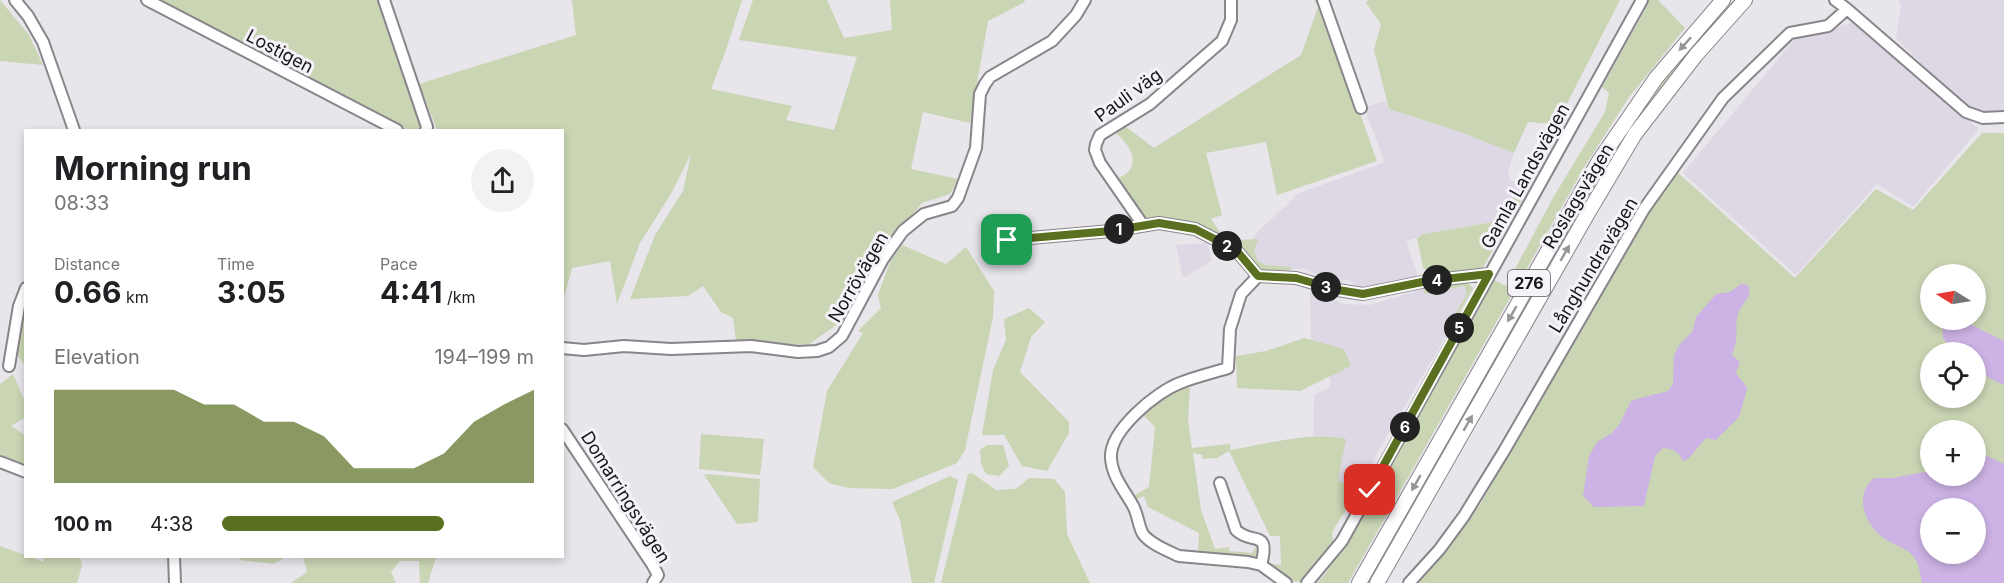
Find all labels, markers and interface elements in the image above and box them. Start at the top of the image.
street label: Lostigen [243,25,317,77]
one-way arrow [1679,36,1692,51]
street label: Pauli väg [1091,64,1165,126]
street label: Gamla Landsvägen [1476,100,1574,252]
street label: Roslagsvägen [1538,140,1618,252]
text: Morning run [54,148,252,188]
button: share [471,149,534,212]
text: 08:33 [54,191,109,215]
street label: Långhundravägen [1544,194,1642,336]
pin [981,214,1032,265]
pin: 1 [1104,214,1134,244]
text: 1 [1116,219,1122,239]
icon: arrive [990,223,1023,256]
street label: Norrövägen [824,228,892,326]
pin: 2 [1212,231,1242,261]
text: 2 [1222,236,1232,256]
one-way arrow [1560,244,1570,261]
text: Distance [54,254,120,274]
text: Time [217,254,255,274]
text: Pace [380,254,418,274]
north arrow [1920,264,1986,330]
map controls [1920,264,1986,564]
pin: 4 [1422,265,1452,295]
text: 4 [1432,270,1442,290]
road number: 276 [1508,270,1550,296]
pin: 3 [1311,272,1341,302]
text: 0.66 [54,274,121,310]
text: 3:05 [217,274,286,310]
text: 4:41 [380,274,442,310]
text: 3 [1321,277,1331,297]
text: km [121,287,149,307]
text: /km [442,287,475,307]
one-way arrow [1507,306,1517,323]
pin: 5 [1444,313,1474,343]
text: 5 [1454,318,1464,338]
button: locate [1920,342,1986,408]
text: Elevation [54,345,140,369]
text: 194–199 m [434,345,534,369]
pin: 6 [1390,412,1420,442]
one-way arrow [1463,414,1473,431]
text: 6 [1400,417,1410,437]
button: + [1920,420,1986,486]
street label: Domarringsvägen [577,427,675,567]
pin [1344,464,1395,515]
icon: check [1353,473,1386,506]
one-way arrow [1411,475,1421,492]
button: − [1920,498,1986,564]
text: 100 m [54,512,113,536]
text: 4:38 [150,512,193,536]

